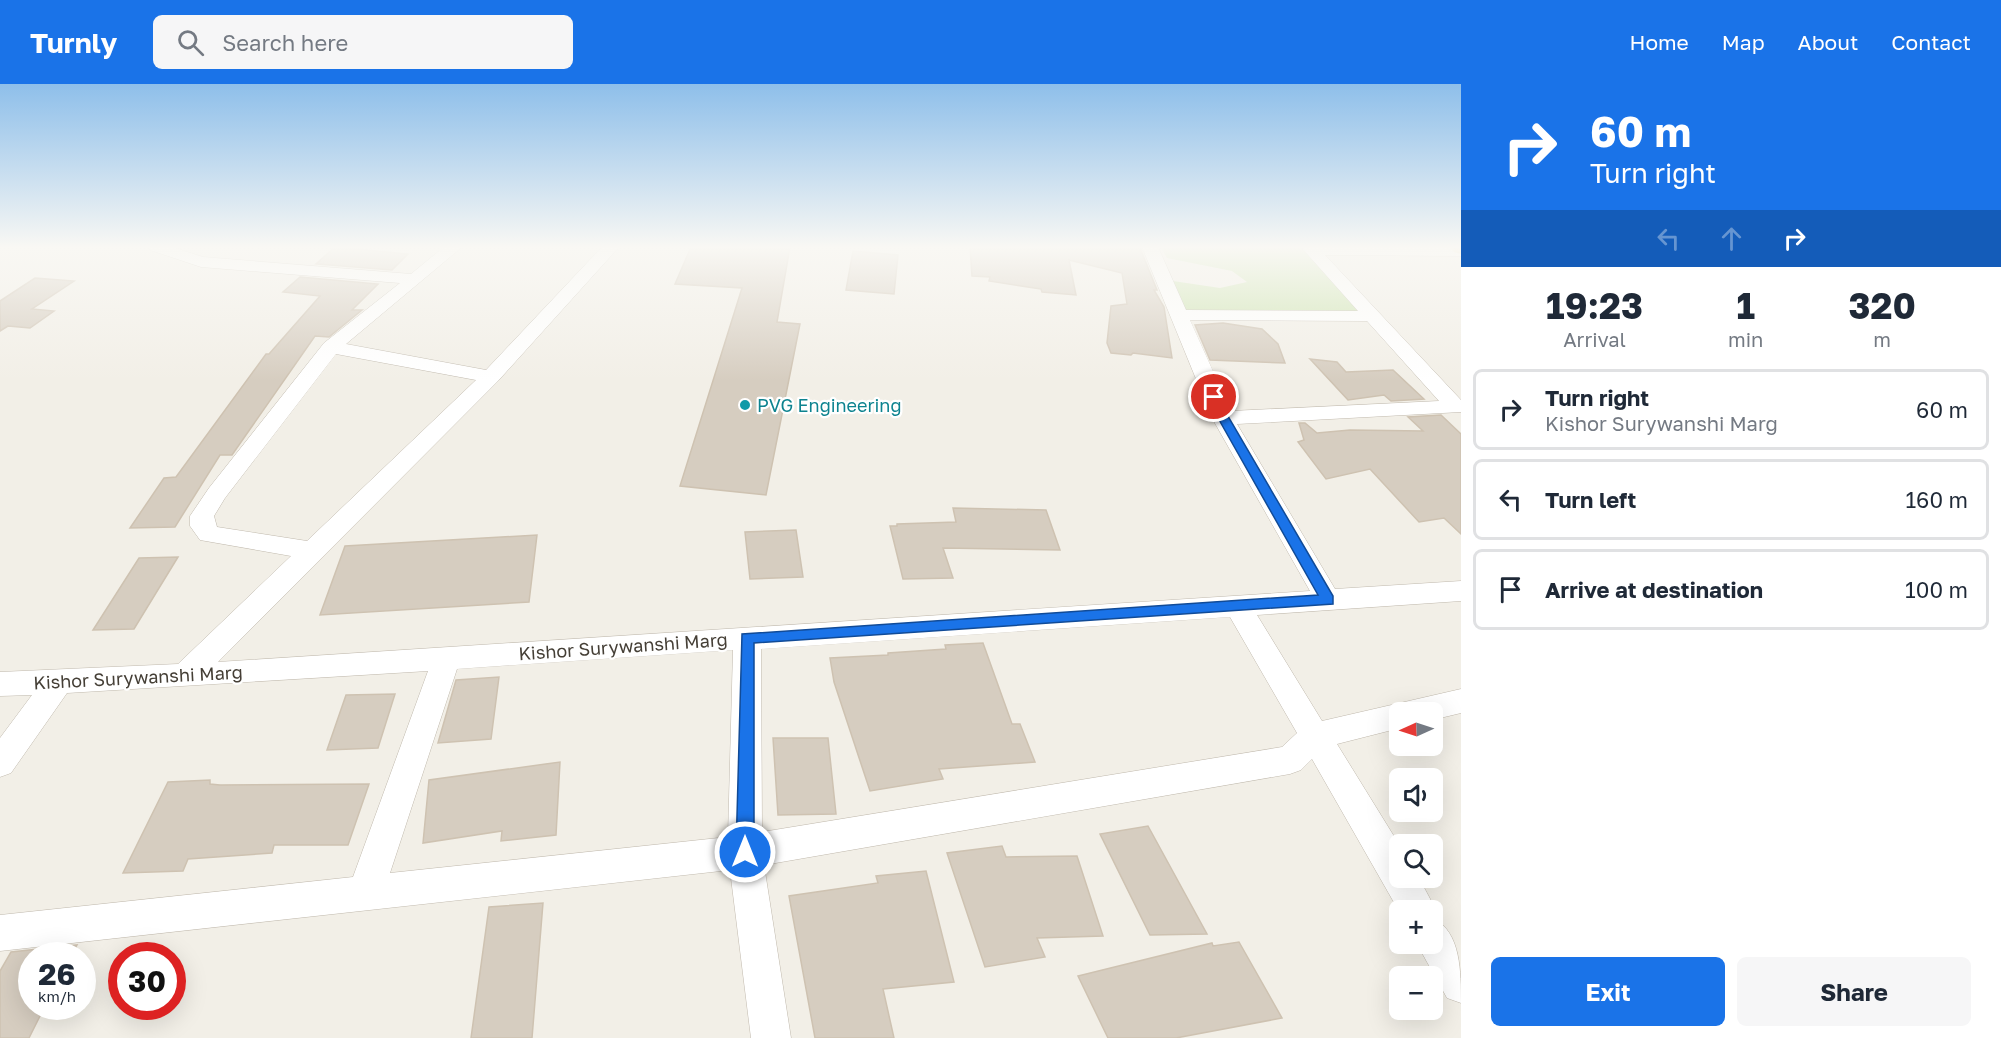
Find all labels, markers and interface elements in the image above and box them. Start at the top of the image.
search box [153,15,573,69]
text: Turnly [30,26,117,59]
icon: search [174,26,207,59]
text: Search here [222,29,348,56]
text: Home [1629,29,1689,55]
text: Map [1722,29,1765,55]
text: About [1798,29,1858,55]
text: Contact [1891,29,1971,55]
text: 60 m [1590,106,1691,156]
icon: right [1491,108,1569,186]
text: Turn right [1590,157,1716,189]
icon: left [1652,222,1685,255]
icon: ahead [1715,222,1748,255]
icon: right [1778,222,1811,255]
text: 19:23 [1546,284,1643,327]
text: 1 [1736,284,1755,327]
text: 320 [1849,284,1916,327]
text: Arrival [1563,327,1626,351]
text: min [1728,327,1763,351]
text: m [1873,327,1891,351]
pin [1188,371,1239,422]
icon: arrive [1197,380,1230,413]
text: Turn right [1545,384,1649,411]
icon: right [1494,393,1527,426]
place label: PVG Engineering [757,394,901,416]
text: 60 m [1916,396,1968,423]
marker: PVG Engineering [738,398,752,412]
text: Kishor Surywanshi Marg [1545,411,1778,435]
icon: left [1494,483,1527,516]
text: Turn left [1545,486,1636,513]
text: 160 m [1905,486,1968,513]
icon: arrive [1494,573,1527,606]
text: Arrive at destination [1545,576,1763,603]
text: 100 m [1905,576,1968,603]
street label: Kishor Surywanshi Marg [518,628,728,664]
street label: Kishor Surywanshi Marg [33,661,243,693]
north arrow [1389,702,1443,756]
map controls [1389,702,1443,1020]
button: sound [1389,768,1443,822]
position arrow [713,820,777,884]
button: search [1389,834,1443,888]
button: + [1389,900,1443,954]
speed limit sign: 30 [108,942,186,1020]
text: 26 [38,956,76,992]
button: Exit [1491,957,1725,1026]
button: Share [1737,957,1971,1026]
button: − [1389,966,1443,1020]
text: km/h [38,987,76,1005]

